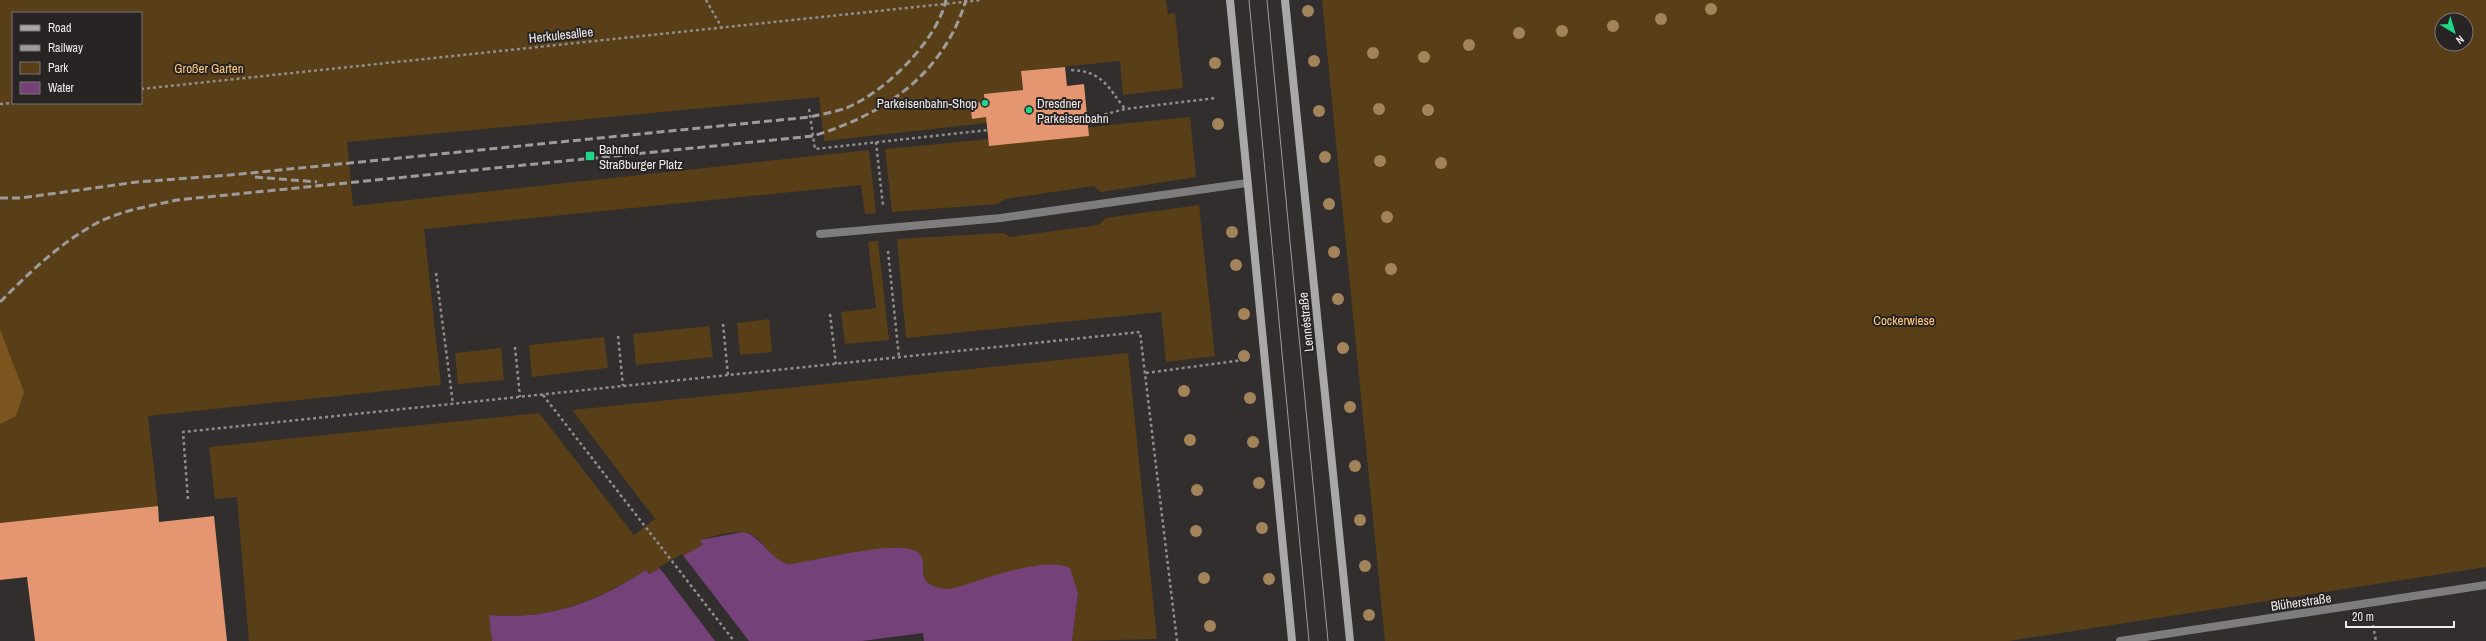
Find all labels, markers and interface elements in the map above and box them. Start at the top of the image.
legend [12,12,142,104]
north arrow [2434,12,2474,52]
text: Road [48,20,72,36]
street label: Herkulesallee [528,23,594,47]
text: N [2453,32,2467,47]
text: Railway [48,40,83,56]
text: Park [48,60,68,76]
park label: Großer Garten [174,60,244,77]
text: Water [48,80,75,96]
place label: Parkeisenbahn-Shop [877,95,977,112]
place label: Dresdner Parkeisenbahn [1037,95,1109,127]
marker: Parkeisenbahn-Shop [980,98,990,108]
marker: Dresdner Parkeisenbahn [1024,105,1034,115]
place label: Bahnhof Straßburger Platz [599,141,683,173]
marker: Bahnhof Straßburger Platz [584,150,596,162]
street label: Lennéstraße [1294,291,1318,353]
park label: Cockerwiese [1873,312,1935,329]
street label: Blüherstraße [2270,589,2332,615]
scale bar [2346,603,2454,629]
text: 20 m [2352,609,2374,625]

